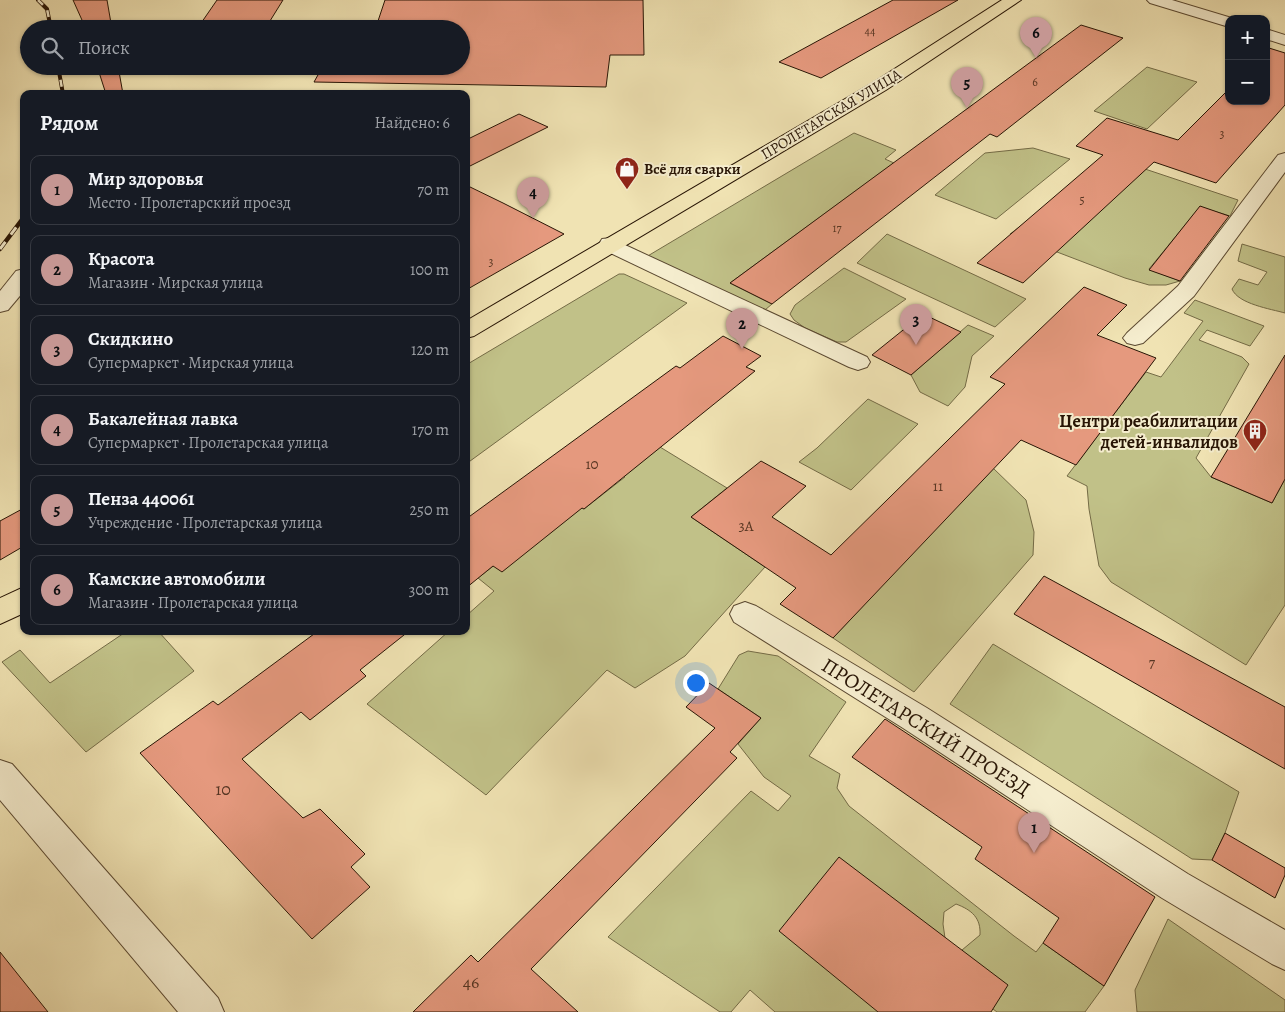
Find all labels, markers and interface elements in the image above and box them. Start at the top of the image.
map controls [1225,15,1270,105]
button: + [1225,15,1270,60]
pin: 6 [1020,17,1052,58]
search box [20,20,470,75]
house number: 44 [865,23,876,39]
icon: search [38,34,66,62]
text: Поиск [78,35,130,61]
button: − [1225,60,1270,105]
street label: ПРОЛЕТАРСКАЯ УЛИЦА [757,64,905,164]
pin: 5 [951,67,983,108]
house number: 6 [1032,74,1038,90]
text: Рядом [40,109,98,137]
text: Найдено: 6 [375,112,450,134]
house number: 3 [1220,126,1225,142]
shop icon: Всё для сварки [614,156,640,190]
place label: Всё для сварки [644,159,741,179]
text: Мир здоровья [88,166,204,192]
pin: 4 [517,177,549,218]
text: 1 [54,179,60,201]
text: 70 m [417,179,449,201]
text: Место · Пролетарский проезд [88,192,291,214]
house number: 5 [1079,192,1085,208]
house number: 17 [832,220,843,236]
text: Красота [88,246,155,272]
house number: 3 [489,254,494,270]
text: 2 [53,259,61,281]
text: 100 m [410,259,449,281]
text: Магазин · Мирская улица [88,272,263,294]
pin: 3 [900,304,932,345]
pin: 2 [726,308,758,349]
text: Скидкино [88,326,173,352]
text: 3 [54,339,60,361]
text: 120 m [411,339,449,361]
text: Супермаркет · Мирская улица [88,352,294,374]
text: Бакалейная лавка [88,406,238,432]
place label: Центри реабилитации детей-инвалидов [1059,409,1238,454]
building icon: Центри реабилитации детей-инвалидов [1242,418,1268,452]
text: 4 [53,419,61,441]
text: 170 m [412,419,449,441]
text: Супермаркет · Пролетарская улица [88,432,328,454]
house number: 10 [585,454,599,474]
house number: 11 [933,476,943,496]
text: Пенза 440061 [88,486,195,512]
text: 5 [54,499,60,521]
text: 250 m [410,499,449,521]
text: Учреждение · Пролетарская улица [88,512,322,534]
house number: 3А [738,516,754,536]
text: Камские автомобили [88,566,265,592]
text: 6 [53,579,61,601]
text: 300 m [409,579,449,601]
text: Магазин · Пролетарская улица [88,592,298,614]
street label: ПРОЛЕТАРСКИЙ ПРОЕЗД [816,651,1036,803]
house number: 7 [1149,653,1156,673]
your location [683,670,709,696]
house number: 10 [215,777,231,801]
pin: 1 [1018,812,1050,853]
house number: 46 [463,970,479,994]

